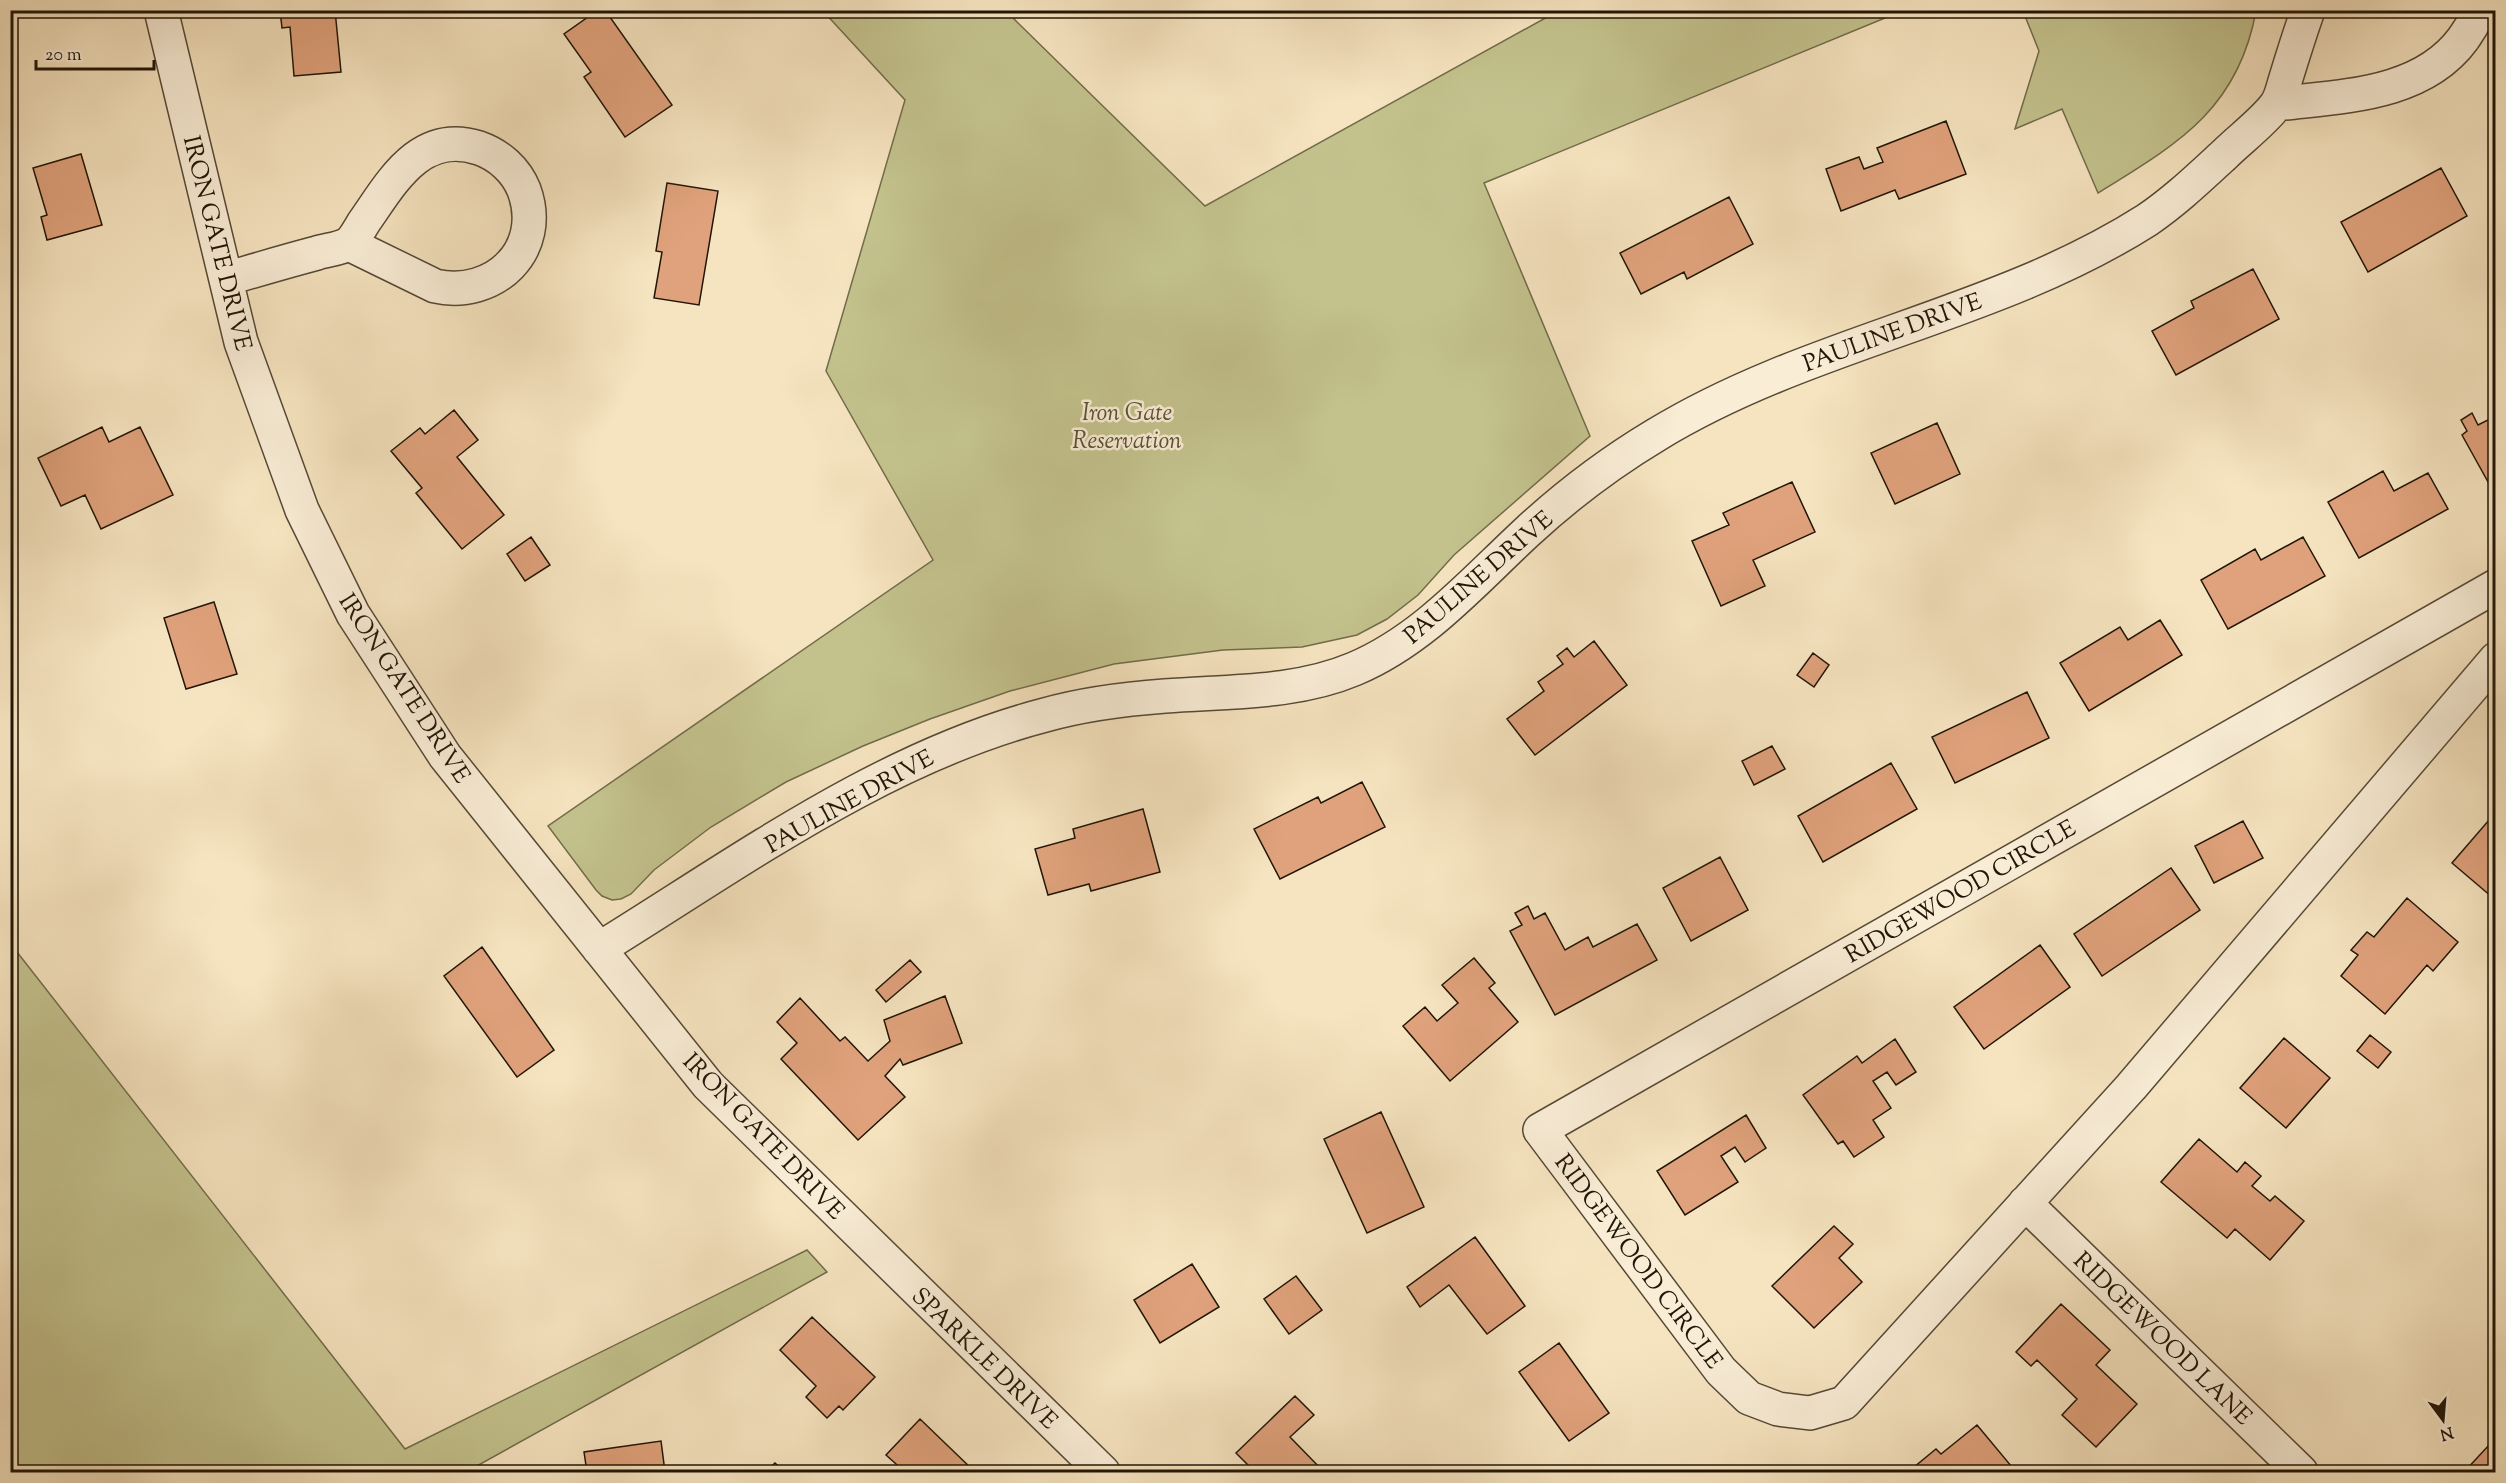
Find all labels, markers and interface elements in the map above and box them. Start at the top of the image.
scale bar [36,33,154,71]
text: 20 m [45,43,82,69]
street label: IRON GATE DRIVE [173,133,259,355]
street label: PAULINE DRIVE [1799,286,1987,382]
park label: Iron Gate Reservation [1072,397,1182,459]
street label: PAULINE DRIVE [1397,504,1562,653]
street label: IRON GATE DRIVE [329,587,478,791]
street label: PAULINE DRIVE [759,742,941,863]
street label: RIDGEWOOD CIRCLE [1839,812,2083,973]
street label: IRON GATE DRIVE [674,1046,852,1229]
street label: RIDGEWOOD CIRCLE [1545,1148,1730,1377]
street label: RIDGEWOOD LANE [2065,1245,2259,1434]
street label: SPARKLE DRIVE [903,1281,1065,1439]
north arrow [2413,1390,2473,1450]
text: N [2437,1419,2456,1445]

